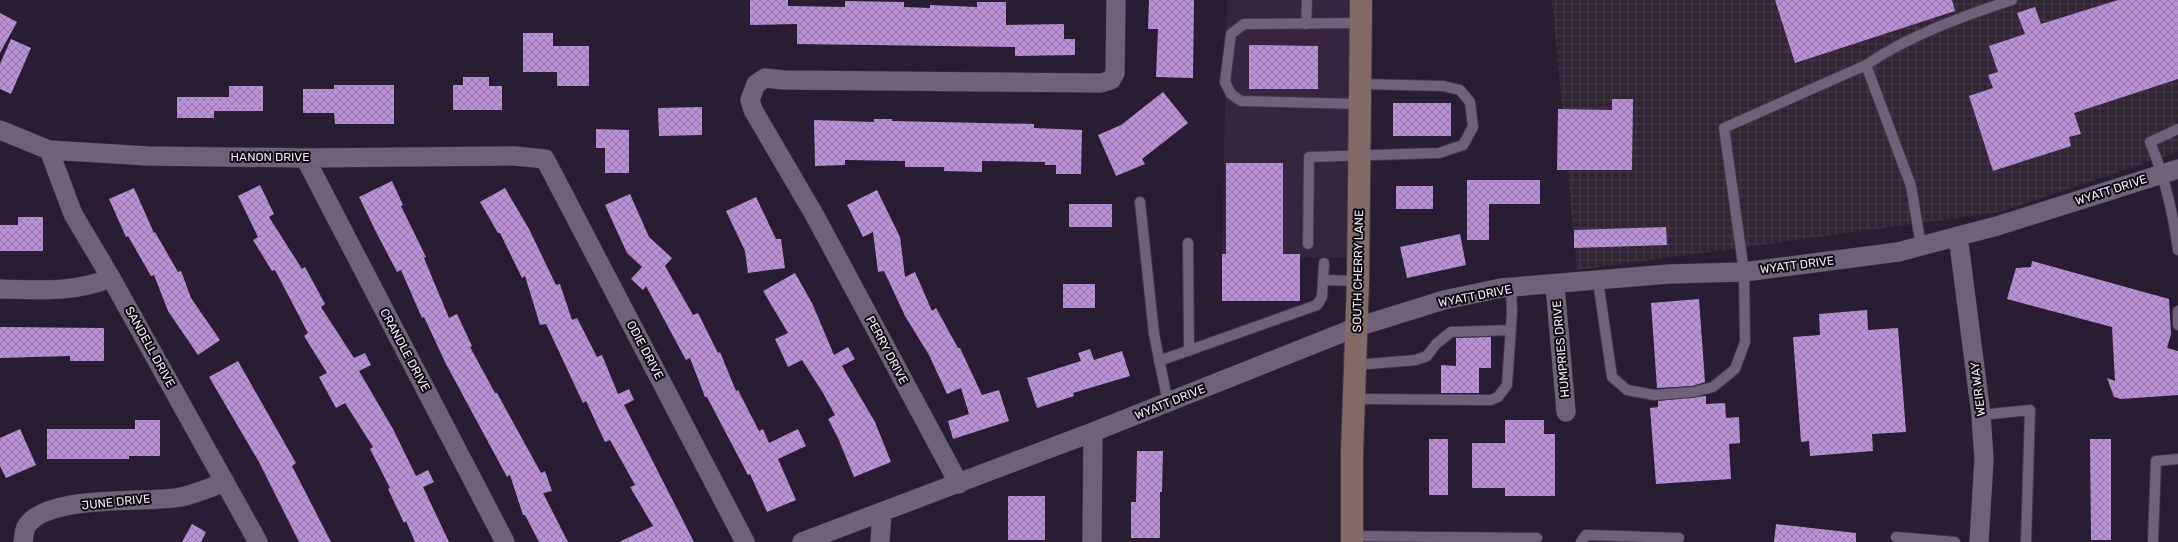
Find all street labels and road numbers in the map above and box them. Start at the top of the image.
street label: HANON DRIVE [231,150,309,164]
street label: WYATT DRIVE [2073,172,2149,208]
street label: SOUTH CHERRY LANE [1350,210,1366,332]
street label: WYATT DRIVE [1759,253,1835,277]
street label: WYATT DRIVE [1437,282,1513,310]
street label: HUMPRIES DRIVE [1550,300,1572,398]
street label: SANDELL DRIVE [122,304,178,390]
street label: CRANDLE DRIVE [377,306,433,394]
street label: PERRY DRIVE [863,313,911,387]
street label: ODIE DRIVE [624,318,666,382]
street label: WEIR WAY [1968,361,1988,417]
street label: WYATT DRIVE [1133,382,1207,422]
street label: JUNE DRIVE [81,491,151,513]

